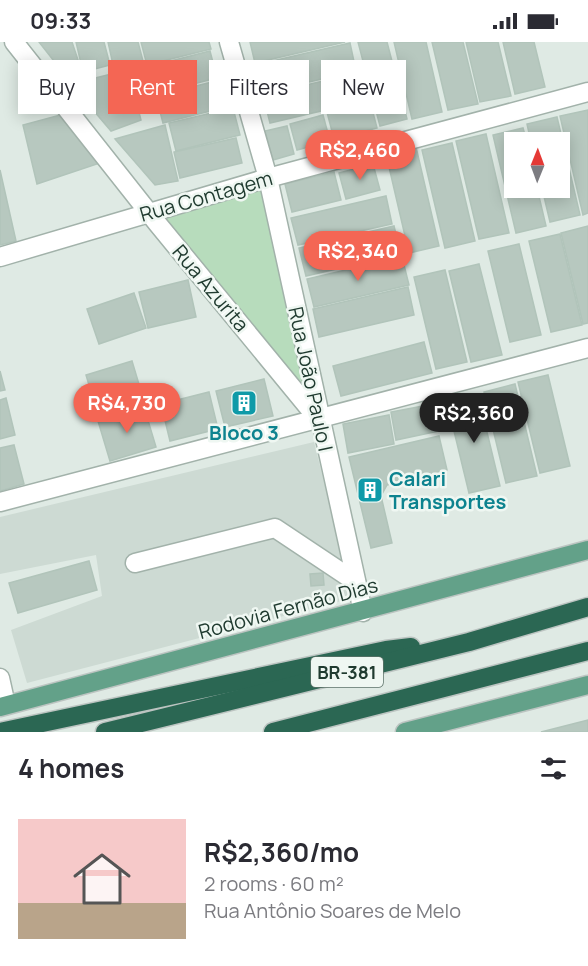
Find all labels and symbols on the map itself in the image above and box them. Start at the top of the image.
pin: R$2,460 [305,130,415,181]
north arrow [504,132,570,198]
street label: Rua Contagem [136,164,276,228]
pin: R$2,340 [303,231,413,282]
street label: Rua Azurita [167,239,255,337]
street label: Rua João Paulo I [282,304,340,454]
pin: R$4,730 [72,383,182,434]
building icon: Bloco 3 [229,388,259,418]
pin: R$2,360 [419,393,529,444]
place label: Bloco 3 [209,419,279,446]
place label: Calari Transportes [389,465,507,515]
building icon: Calari Transportes [355,475,385,505]
street label: Rodovia Fernão Dias [195,571,381,645]
road number: BR-381 [311,657,383,687]

